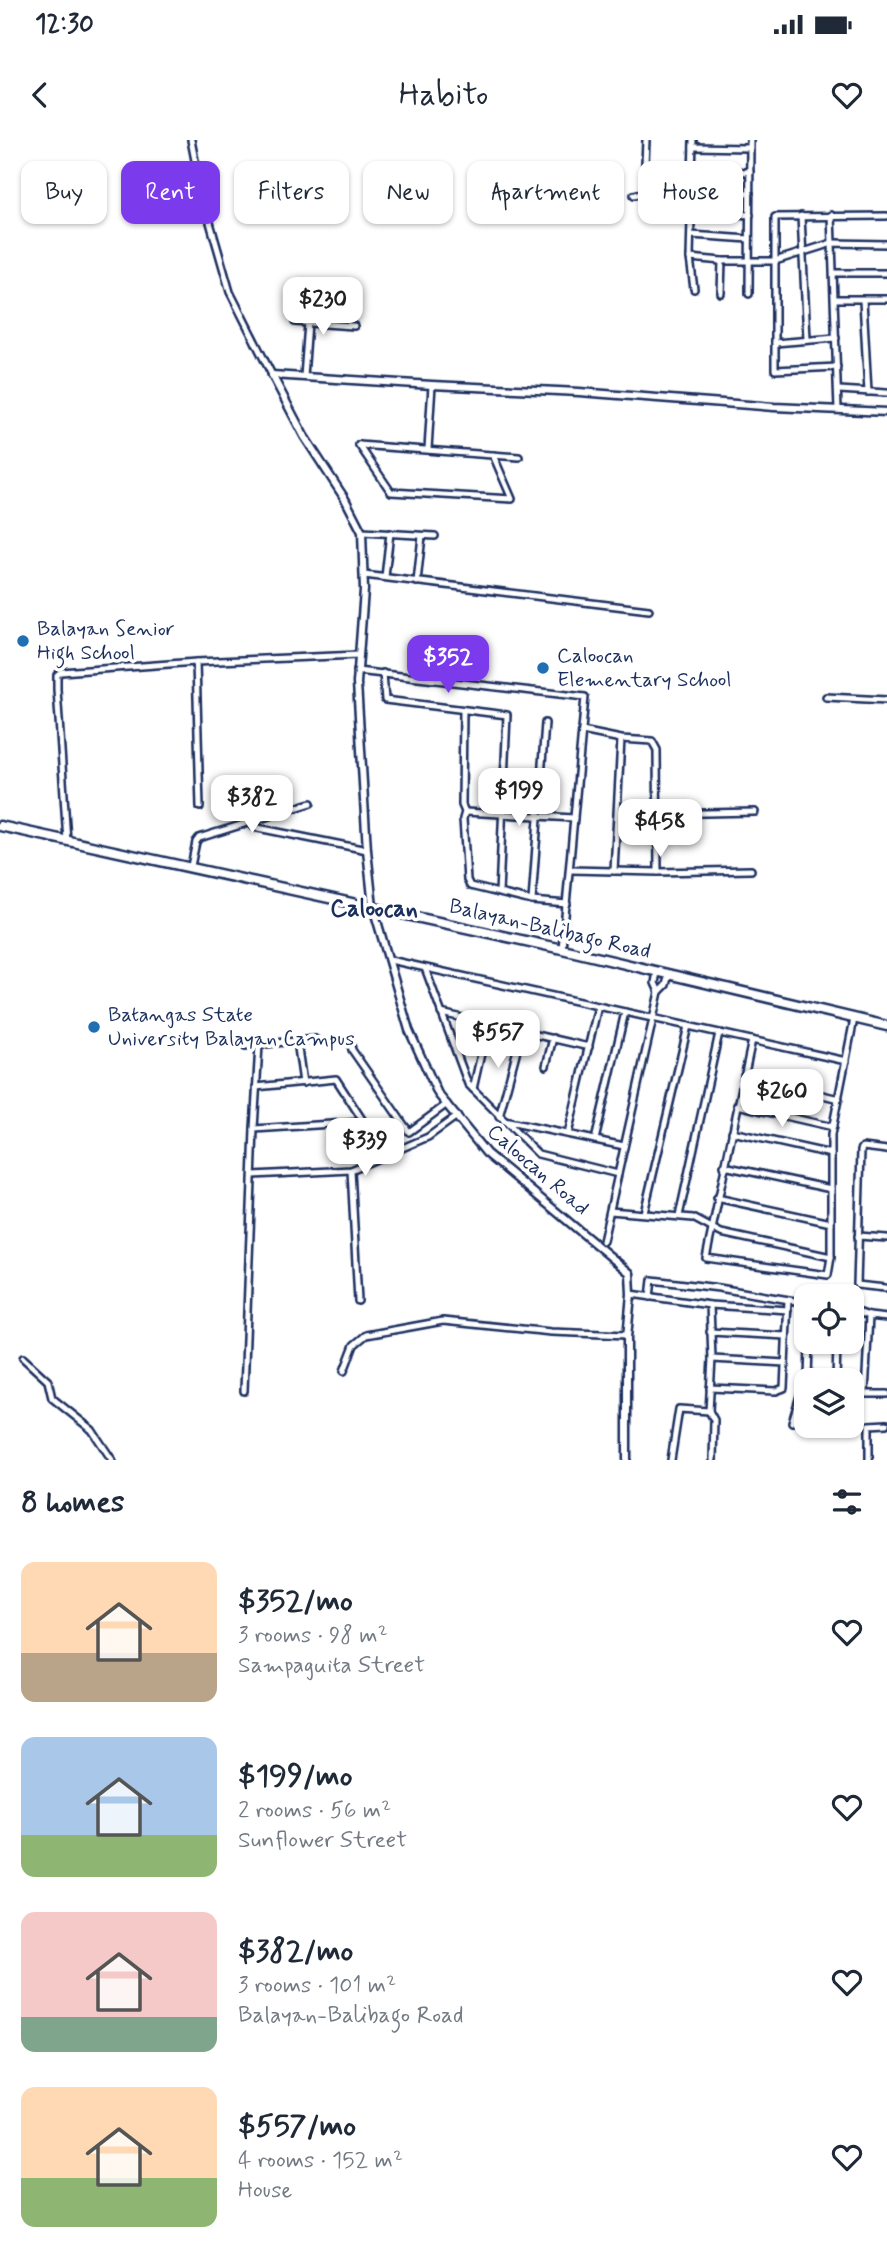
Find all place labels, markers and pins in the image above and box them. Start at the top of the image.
pin: $230 [282,278,364,337]
place label: Balayan Senior High School [37,615,175,669]
marker: Balayan Senior High School [15,633,31,649]
pin: $352 [407,636,489,695]
place label: Caloocan Elementary School [557,642,732,694]
marker: Caloocan Elementary School [535,660,551,676]
pin: $199 [478,768,560,828]
pin: $382 [211,776,293,835]
pin: $458 [619,800,701,859]
place label: Batangas State University Balayan Campus [108,1001,355,1053]
pin: $557 [457,1010,539,1070]
marker: Batangas State University Balayan Campus [86,1019,102,1035]
pin: $260 [741,1070,823,1129]
pin: $339 [324,1118,406,1178]

